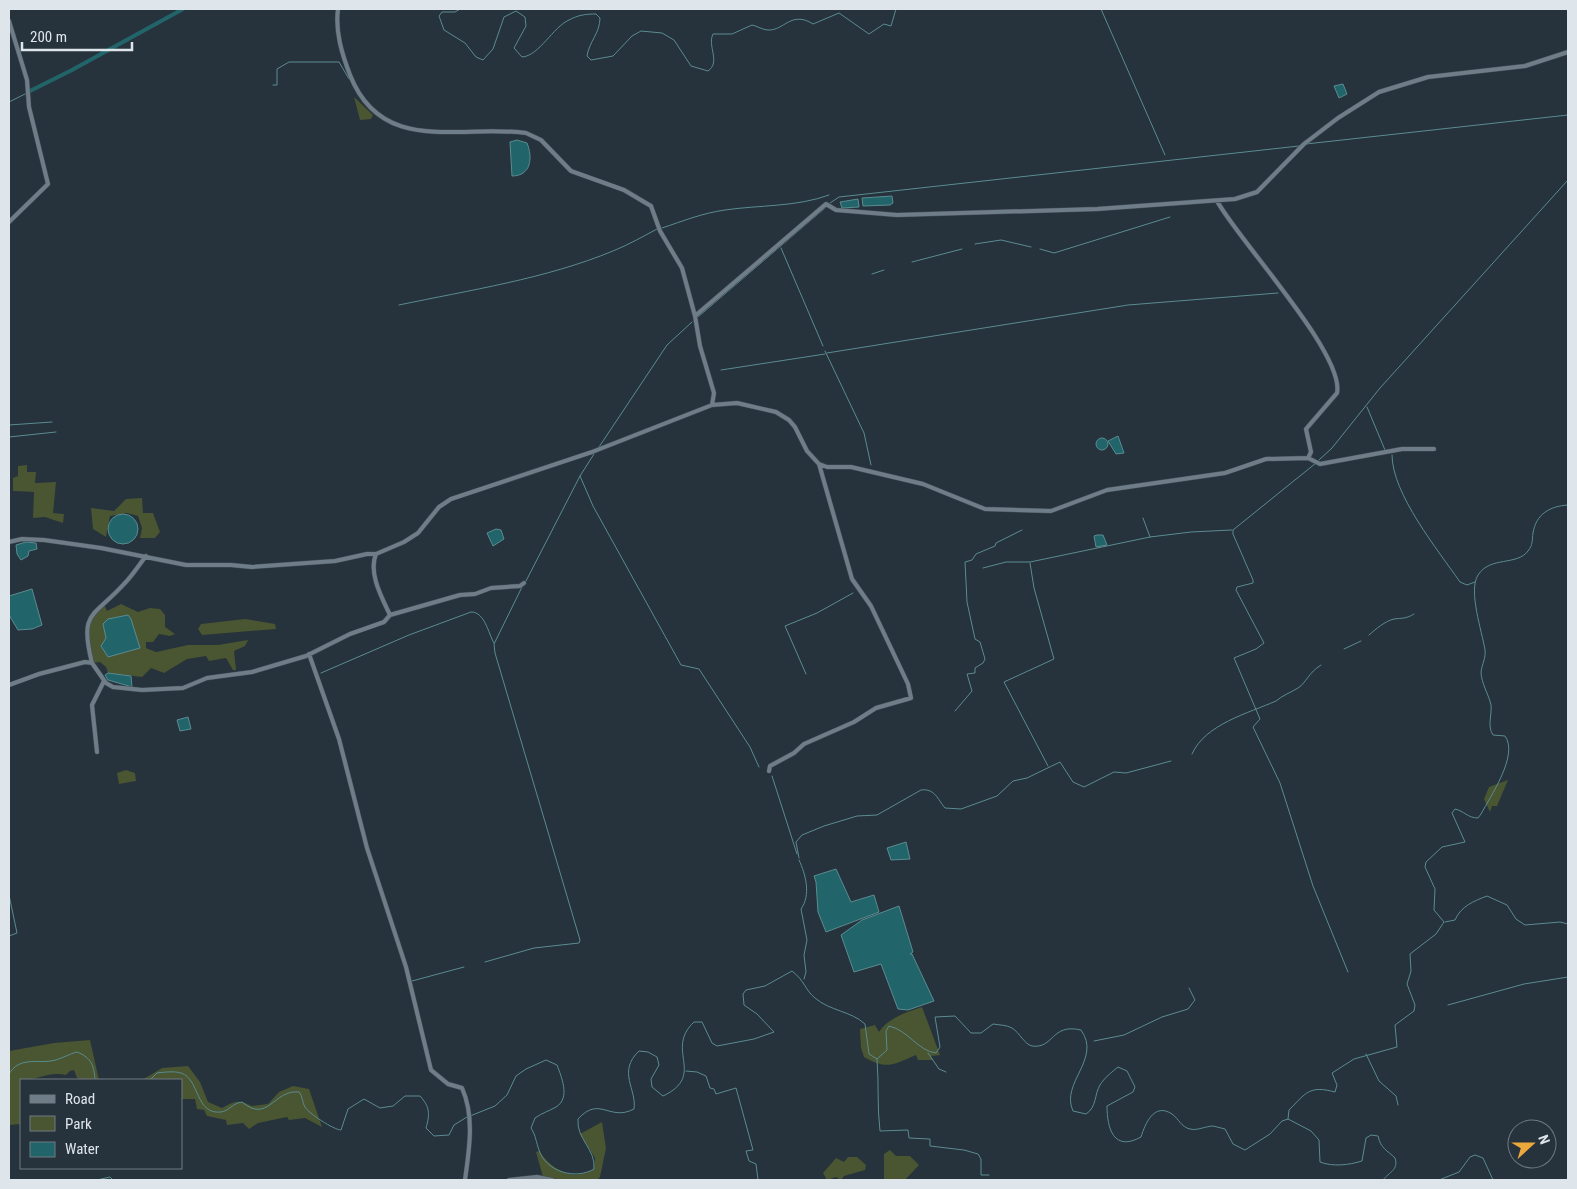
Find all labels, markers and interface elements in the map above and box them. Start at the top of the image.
scale bar [22,20,132,52]
text: 200 m [30,28,67,46]
legend [20,1079,182,1169]
text: Road [65,1090,95,1108]
text: Park [65,1115,92,1133]
north arrow [1507,1119,1557,1169]
text: N [1535,1132,1553,1146]
text: Water [65,1140,100,1158]

